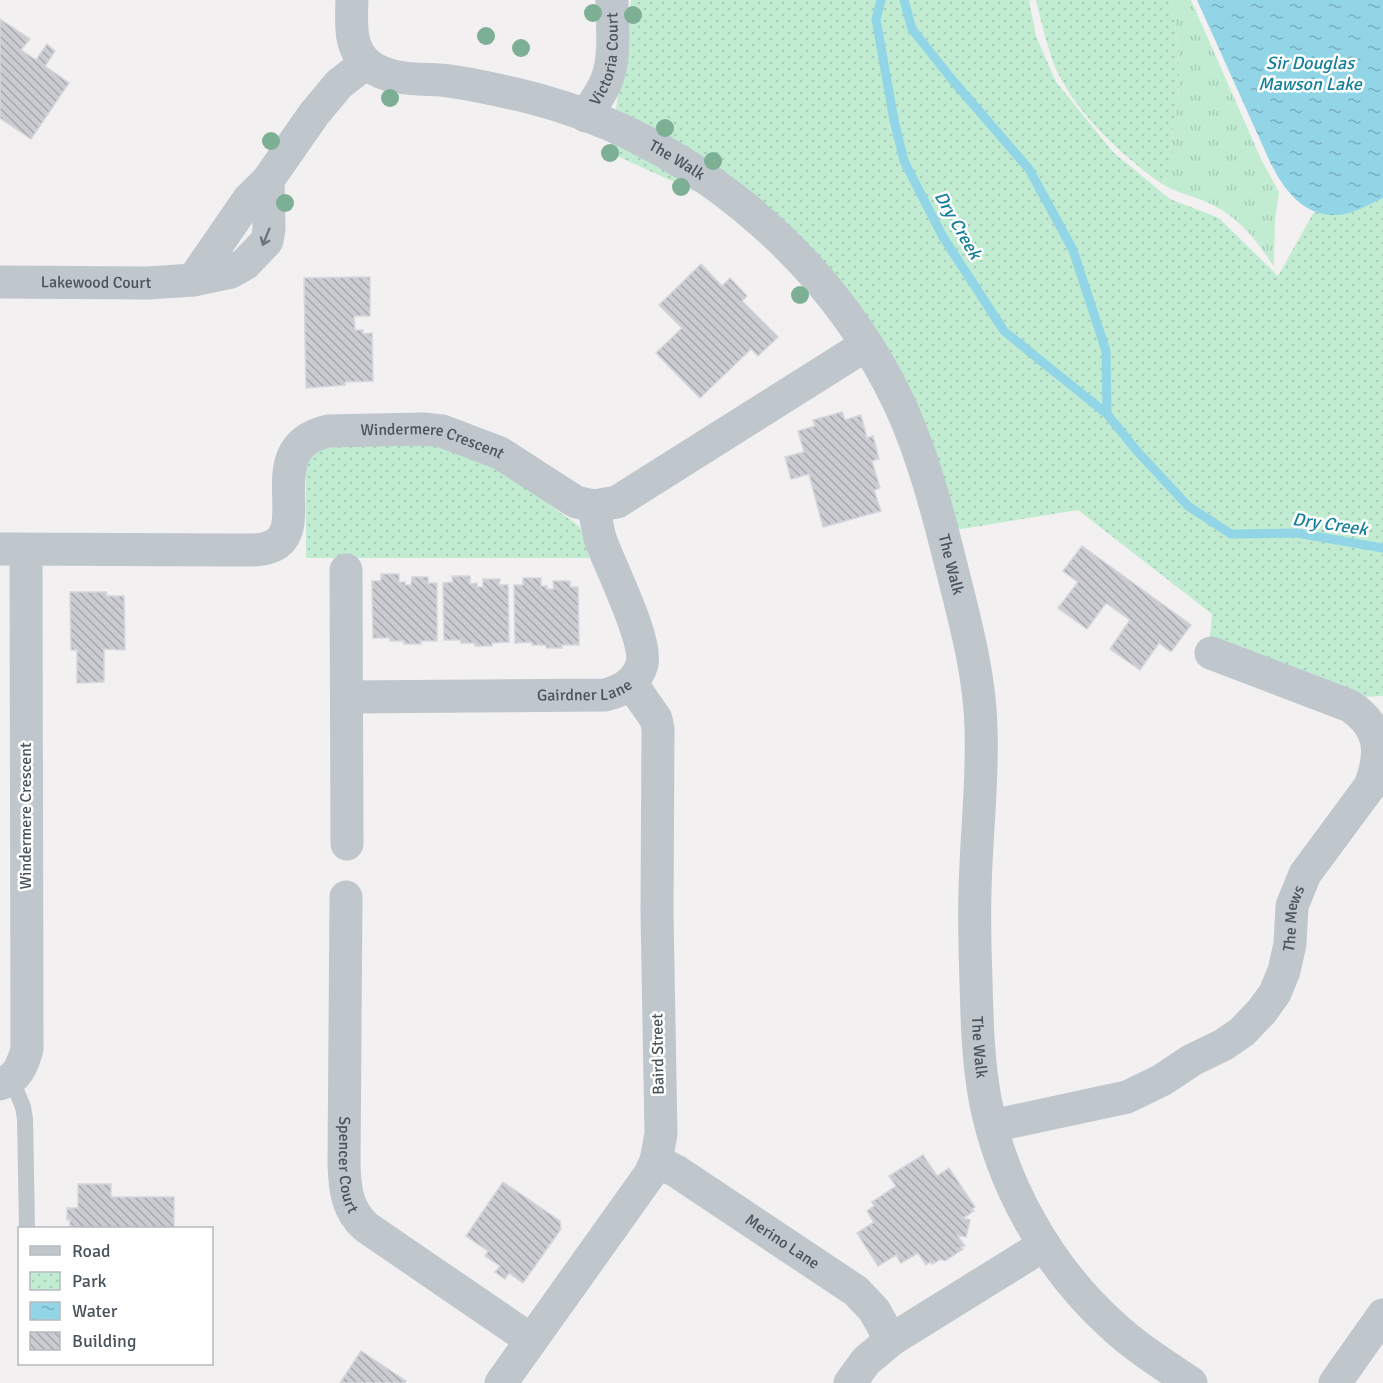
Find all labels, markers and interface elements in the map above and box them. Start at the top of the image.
street label: Victoria Court [585,12,623,109]
water label: Sir Douglas Mawson Lake [1258,52,1363,95]
street label: The Walk [645,136,709,185]
water label: Dry Creek [930,187,987,265]
one-way arrow [259,228,270,246]
street label: Lakewood Court [41,272,152,293]
street label: Windermere Crescent [360,419,509,463]
water label: Dry Creek [1291,508,1371,540]
street label: The Walk [934,532,968,597]
street label: Gairdner Lane [537,675,636,706]
street label: Windermere Crescent [16,742,36,889]
street label: The Mews [1279,882,1309,954]
street label: Baird Street [647,1013,669,1095]
street label: The Walk [967,1016,992,1079]
street label: Spencer Court [334,1116,363,1217]
street label: Merino Lane [741,1210,823,1274]
legend [18,1227,213,1365]
text: Road [72,1240,111,1262]
text: Park [72,1270,107,1292]
text: Water [72,1300,118,1322]
text: Building [72,1330,136,1352]

